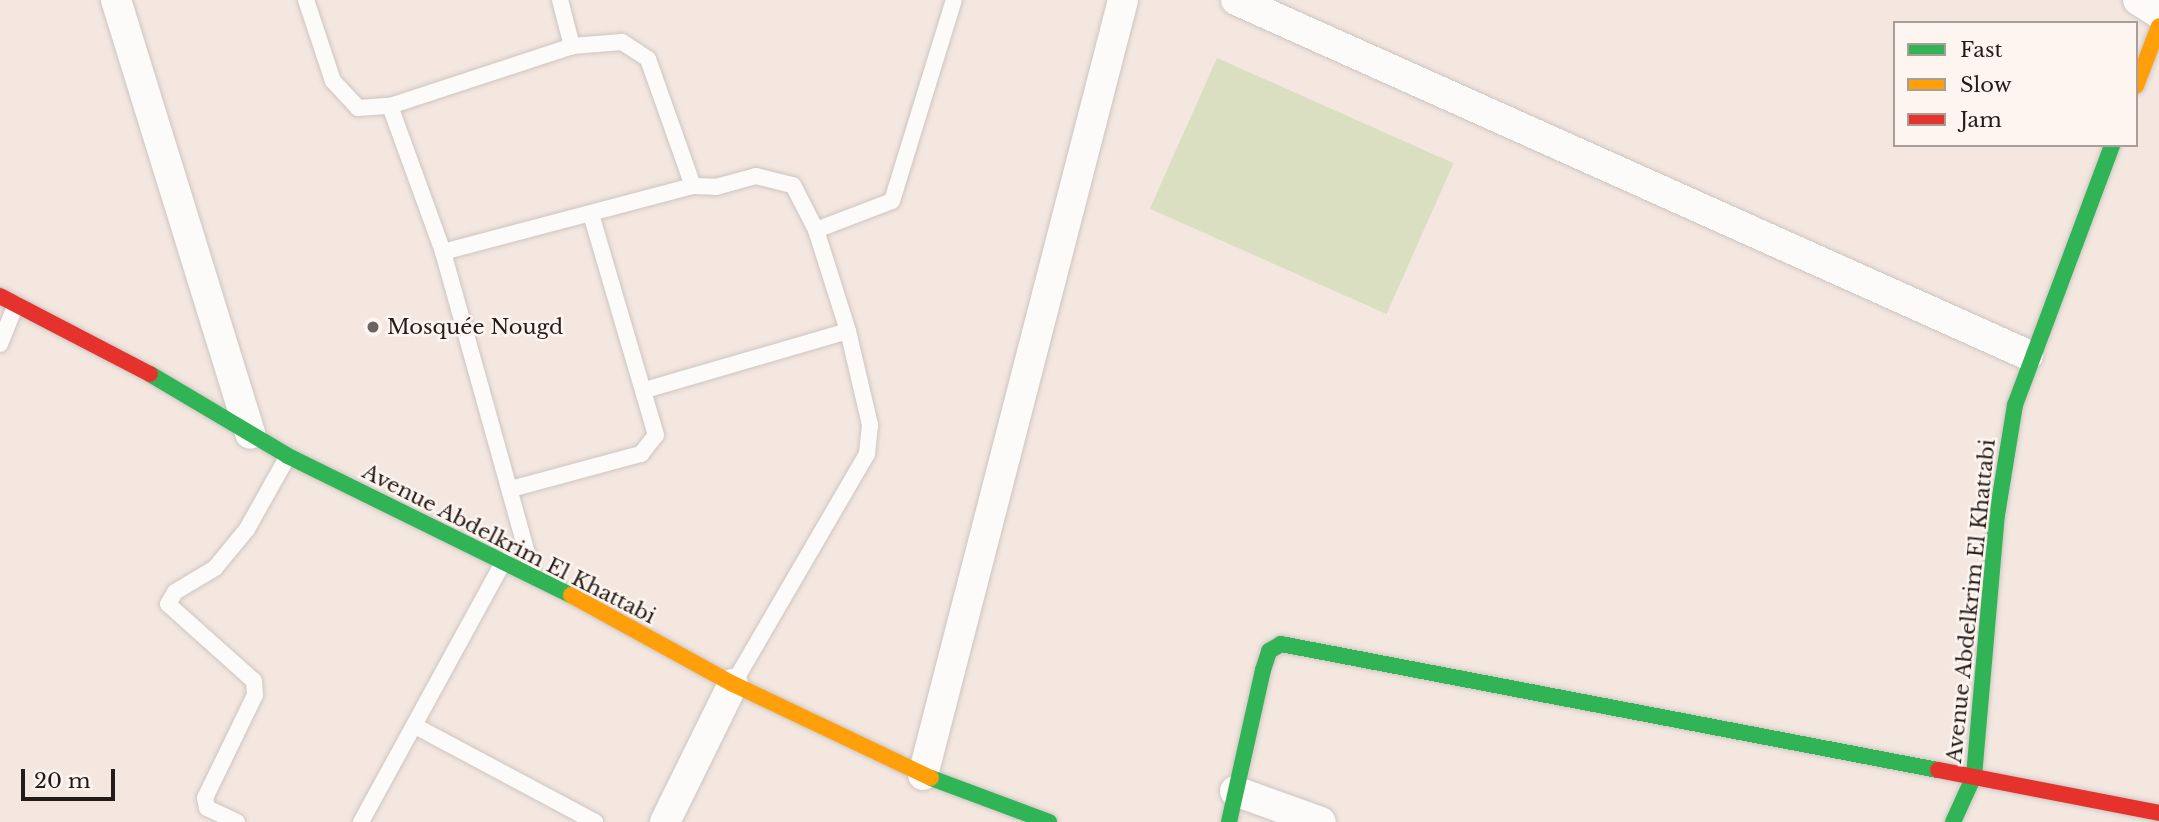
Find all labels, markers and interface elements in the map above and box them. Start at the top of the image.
legend [1893,21,2138,147]
text: Fast [1960,37,2002,63]
text: Slow [1960,72,2012,98]
text: Jam [1960,107,2002,133]
place label: Mosquée Nougd [387,314,563,340]
marker: Mosquée Nougd [365,319,381,335]
street label: Avenue Abdelkrim El Khattabi [1941,437,2001,765]
street label: Avenue Abdelkrim El Khattabi [358,459,660,629]
scale bar [24,756,119,800]
text: 20 m [34,768,91,794]

